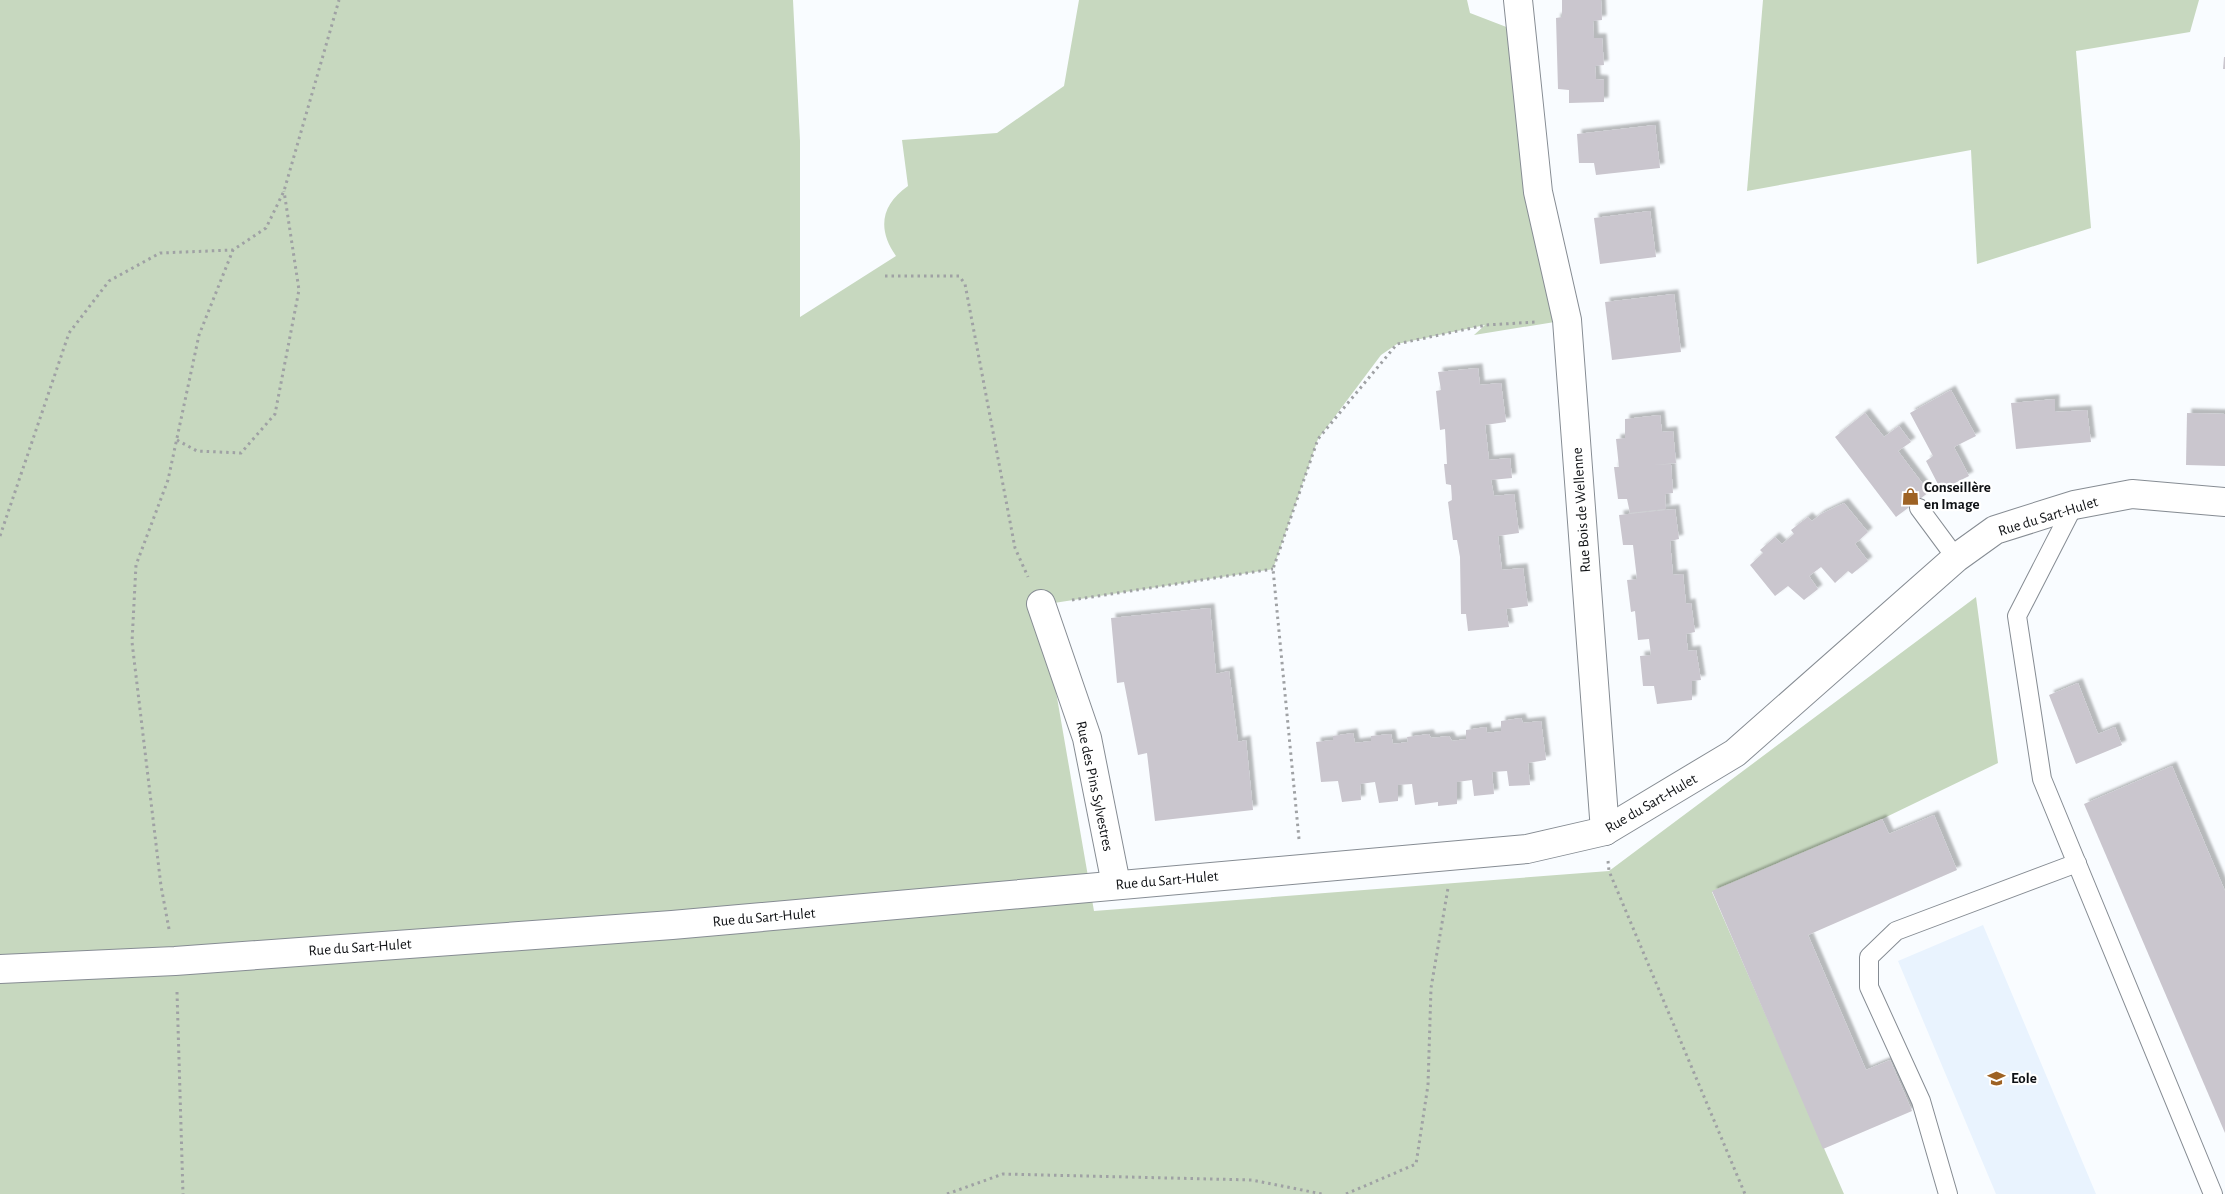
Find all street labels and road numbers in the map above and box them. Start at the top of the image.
street label: Rue Bois de Wellenne [1570,447,1593,573]
street label: Rue du Sart-Hulet [1997,494,2100,539]
street label: Rue des Pins Sylvestres [1073,720,1116,852]
street label: Rue du Sart-Hulet [1603,771,1700,836]
street label: Rue du Sart-Hulet [1115,869,1219,892]
street label: Rue du Sart-Hulet [712,906,816,929]
street label: Rue du Sart-Hulet [308,936,412,959]

